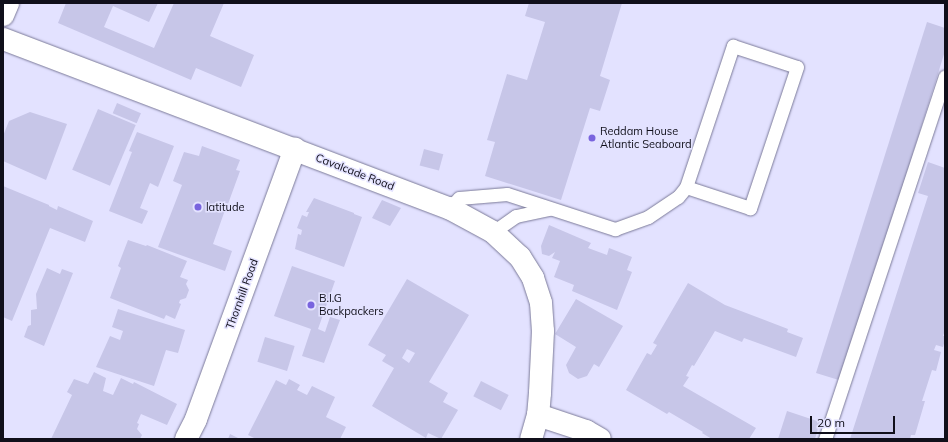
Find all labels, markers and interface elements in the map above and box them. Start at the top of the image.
place label: Reddam House Atlantic Seaboard [600,125,692,151]
marker: Reddam House Atlantic Seaboard [587,133,597,143]
street label: Cavalcade Road [314,151,396,193]
place label: latitude [206,200,244,214]
marker: latitude [193,202,203,212]
street label: Thornhill Road [223,257,261,331]
place label: B.I.G Backpackers [319,292,384,318]
marker: B.I.G Backpackers [306,300,316,310]
scale bar [812,408,897,434]
text: 20 m [817,415,845,430]

